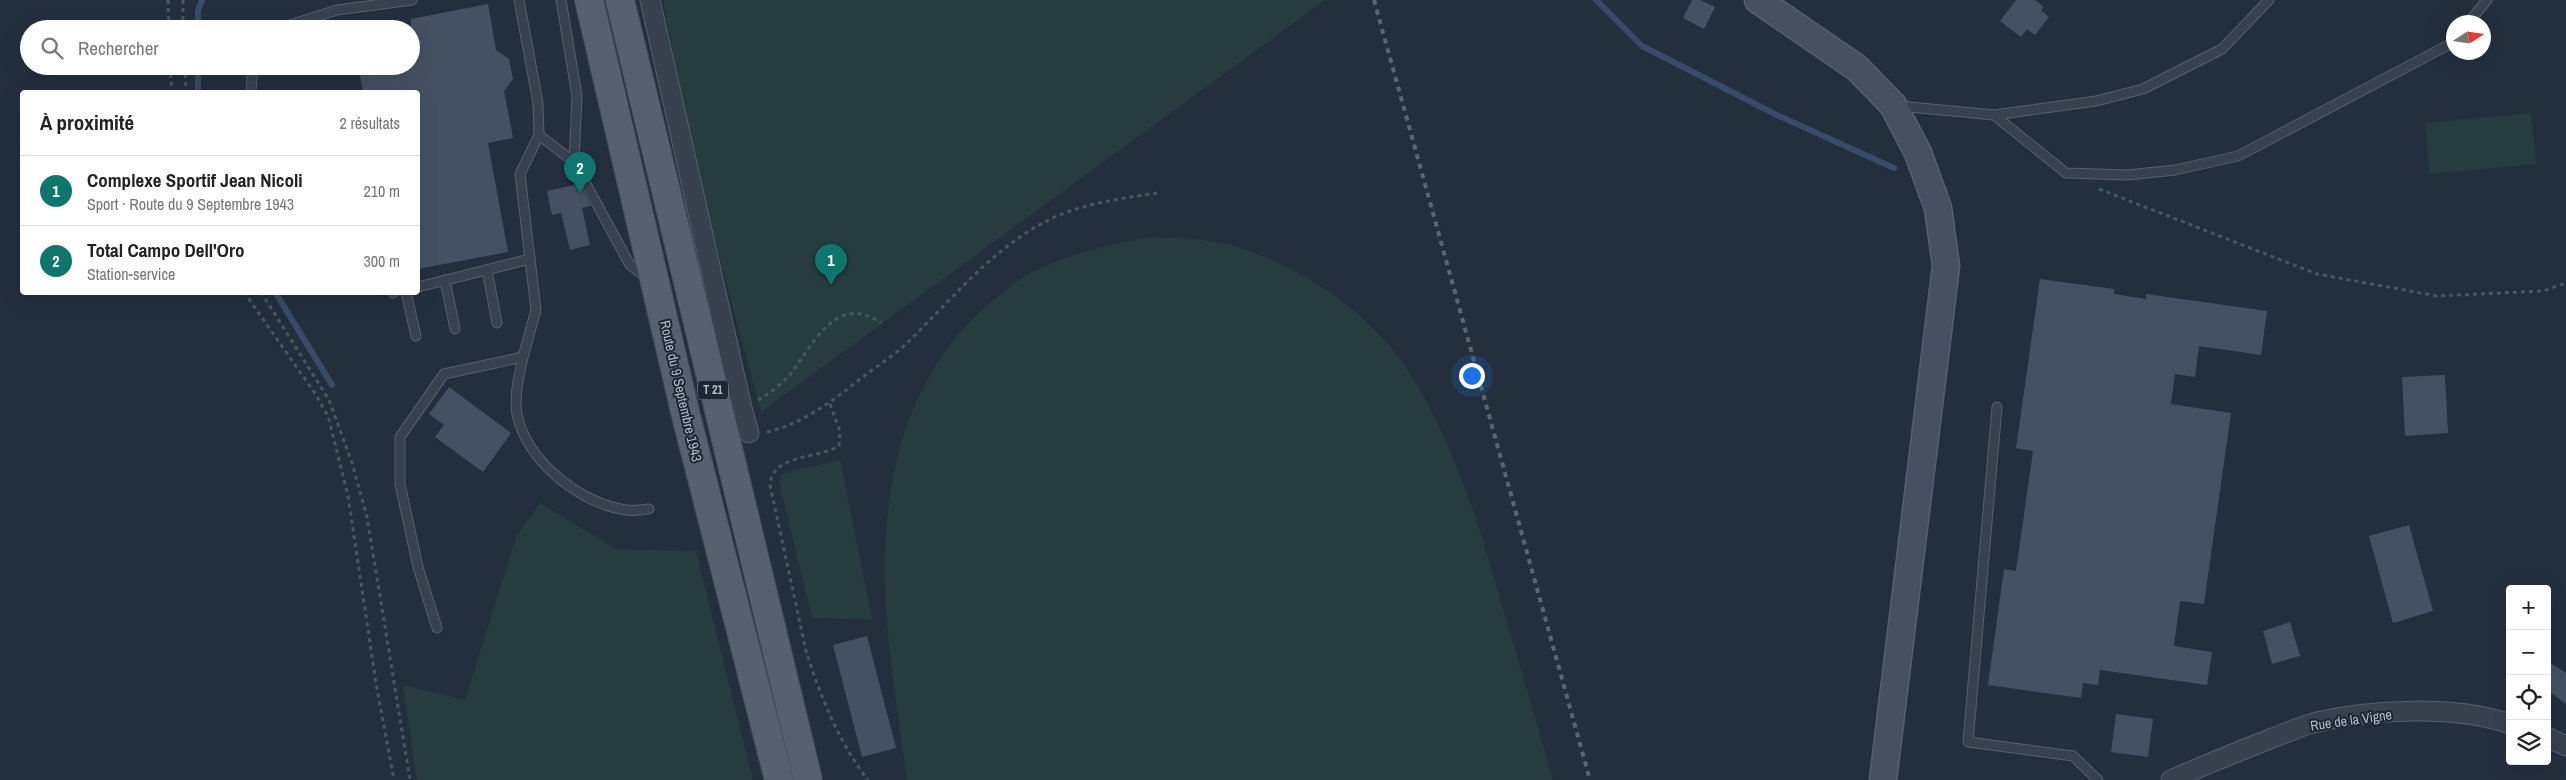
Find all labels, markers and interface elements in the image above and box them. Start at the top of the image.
north arrow [2446,15,2491,60]
search box [20,20,420,75]
icon: search [38,34,66,62]
text: Rechercher [78,35,159,61]
text: À proximité [40,108,134,137]
text: 2 résultats [339,112,400,134]
pin: 2 [564,152,596,193]
text: Complexe Sportif Jean Nicoli [87,167,303,193]
text: 1 [52,180,60,202]
text: 210 m [364,180,400,202]
text: Sport · Route du 9 Septembre 1943 [87,193,294,215]
text: Total Campo Dell'Oro [87,237,245,263]
pin: 1 [815,244,847,285]
text: 2 [52,250,60,272]
text: 300 m [364,250,400,272]
text: Station-service [87,263,175,285]
street label: Route du 9 Septembre 1943 [656,319,706,463]
your location [1459,363,1485,389]
road number: T 21 [698,380,728,400]
map controls [2506,585,2551,765]
button: + [2506,585,2551,630]
button: − [2506,630,2551,675]
button: locate [2506,675,2551,720]
street label: Rue de la Vigne [2309,705,2393,735]
button: layers [2506,720,2551,765]

